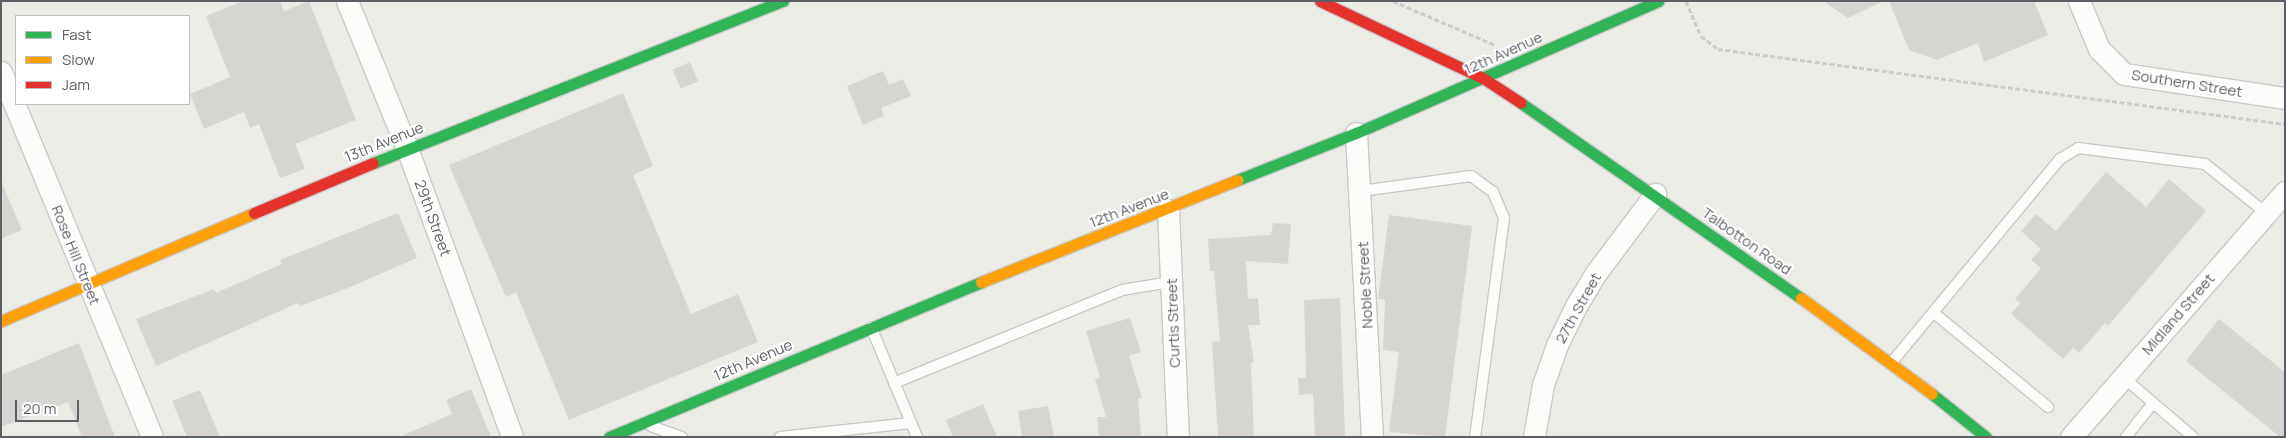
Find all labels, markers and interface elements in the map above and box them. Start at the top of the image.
legend [15,15,190,105]
text: Fast [62,24,91,45]
street label: 12th Avenue [1461,28,1545,78]
text: Slow [62,49,95,70]
street label: Southern Street [2130,65,2244,101]
text: Jam [62,74,90,95]
street label: 13th Avenue [342,118,426,166]
street label: 29th Street [411,177,455,259]
street label: 12th Avenue [1087,185,1171,231]
street label: Rose Hill Street [48,203,104,307]
street label: Talbotton Road [1699,204,1795,278]
street label: Noble Street [1354,241,1376,329]
street label: 27th Street [1551,270,1605,346]
street label: Midland Street [2138,270,2218,358]
street label: Curtis Street [1162,278,1184,368]
street label: 12th Avenue [711,335,795,385]
scale bar [18,390,81,422]
text: 20 m [23,398,56,419]

